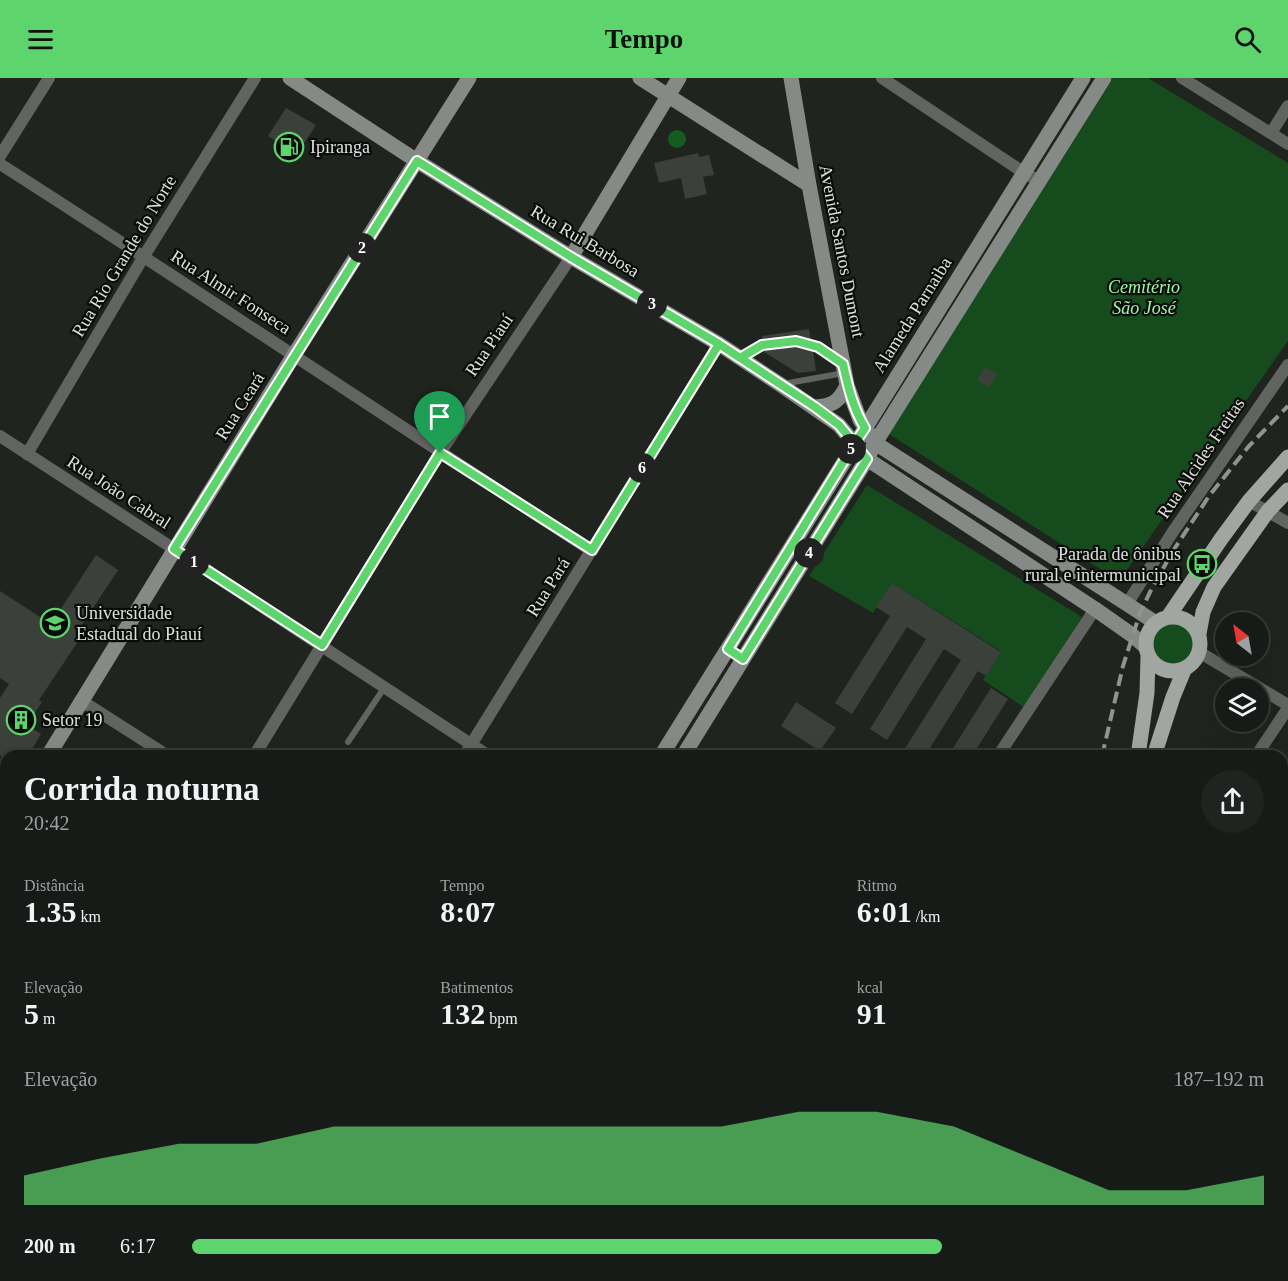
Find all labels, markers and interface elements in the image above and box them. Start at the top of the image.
icon: menu [24,23,57,56]
icon: search [1231,23,1264,56]
text: Tempo [605,24,683,54]
fuel station icon: Ipiranga [273,131,305,163]
place label: Ipiranga [310,137,370,157]
street label: Avenida Santos Dumont [815,163,869,339]
street label: Rua Rio Grande do Norte [68,172,180,340]
street label: Rua Rui Barbosa [527,201,643,281]
pin: 2 [347,233,377,263]
text: 2 [358,239,366,256]
street label: Rua Almir Fonseca [167,246,295,338]
street label: Alameda Parnaiba [868,254,956,376]
park label: Cemitério São José [1108,277,1180,318]
pin: 3 [637,289,667,319]
text: 3 [648,295,656,312]
street label: Rua Piauí [461,310,517,380]
street label: Rua Ceará [212,369,268,443]
pin [414,391,465,453]
street label: Rua Alcides Freitas [1153,394,1249,522]
icon: arrive [423,400,456,433]
pin: 5 [836,434,866,464]
text: 5 [847,440,855,457]
street label: Rua João Cabral [64,451,174,533]
pin: 6 [627,453,657,483]
text: 6 [638,459,646,476]
pin: 4 [794,538,824,568]
text: 4 [805,544,813,561]
place label: Parada de ônibus rural e intermunicipal [1025,544,1181,585]
pin: 1 [179,547,209,577]
bus stop icon: Parada de ônibus rural e intermunicipal [1186,548,1218,580]
text: 1 [190,553,198,570]
street label: Rua Pará [522,554,574,620]
place label: Universidade Estadual do Piauí [76,603,202,644]
school or university icon: Universidade Estadual do Piauí [39,607,71,639]
north arrow [1215,612,1269,666]
map controls [1215,612,1269,732]
button: layers [1215,678,1269,732]
building icon: Setor 19 [5,704,37,736]
place label: Setor 19 [42,710,103,730]
button: share [1201,770,1264,833]
text: Corrida noturna [24,771,260,807]
text: 20:42 [24,812,70,834]
text: Distância [24,877,84,894]
text: Tempo [440,877,485,894]
text: Ritmo [857,877,897,894]
text: 1.35 [24,895,77,928]
text: 8:07 [440,895,495,928]
text: 6:01 [857,895,912,928]
text: km [77,908,101,925]
text: /km [912,908,941,925]
text: Elevação [24,979,83,996]
text: Batimentos [440,979,513,996]
text: kcal [857,979,883,996]
text: 5 [24,997,39,1030]
text: 132 [440,997,485,1030]
text: 91 [857,997,887,1030]
text: m [39,1010,55,1027]
text: bpm [485,1010,518,1027]
text: Elevação [24,1068,97,1090]
text: 187–192 m [1173,1068,1264,1090]
text: 200 m [24,1235,76,1257]
text: 6:17 [120,1235,156,1257]

